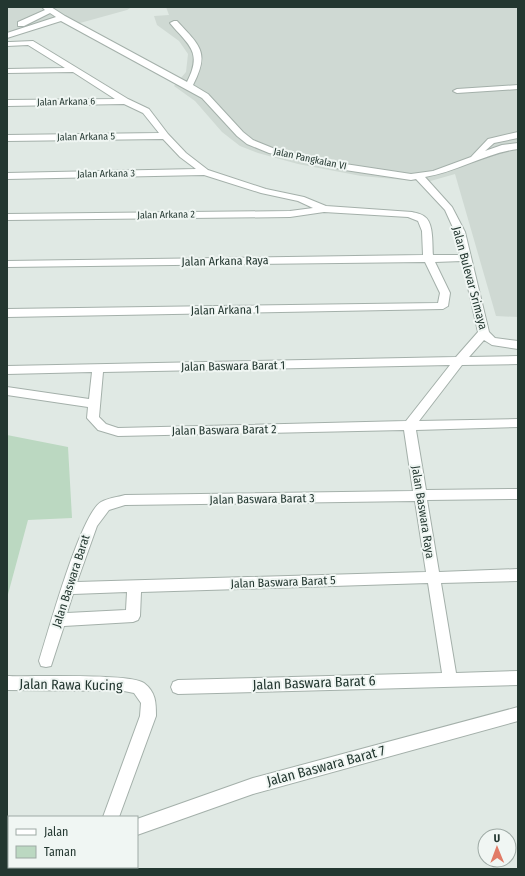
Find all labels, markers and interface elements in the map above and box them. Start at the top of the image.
street label: Jalan Arkana 6 [37,95,95,109]
street label: Jalan Arkana 5 [57,130,115,144]
street label: Jalan Pangkalan VI [272,145,348,173]
street label: Jalan Arkana 3 [77,167,135,181]
street label: Jalan Arkana 2 [137,208,196,222]
street label: Jalan Bulevar Srimaya [449,225,491,331]
street label: Jalan Arkana Raya [181,253,269,269]
street label: Jalan Arkana 1 [191,302,259,318]
street label: Jalan Baswara Barat 1 [181,358,285,374]
street label: Jalan Baswara Barat 2 [171,422,277,438]
street label: Jalan Baswara Raya [409,465,437,560]
street label: Jalan Baswara Barat 3 [209,491,315,507]
street label: Jalan Baswara Barat [49,533,93,629]
street label: Jalan Baswara Barat 5 [230,573,336,591]
street label: Jalan Baswara Barat 6 [252,672,376,694]
street label: Jalan Rawa Kucing [19,676,123,694]
street label: Jalan Baswara Barat 7 [265,742,387,790]
legend [8,816,138,868]
text: Jalan [44,825,68,839]
north arrow [477,828,517,868]
text: U [493,832,500,845]
text: Taman [44,845,76,859]

